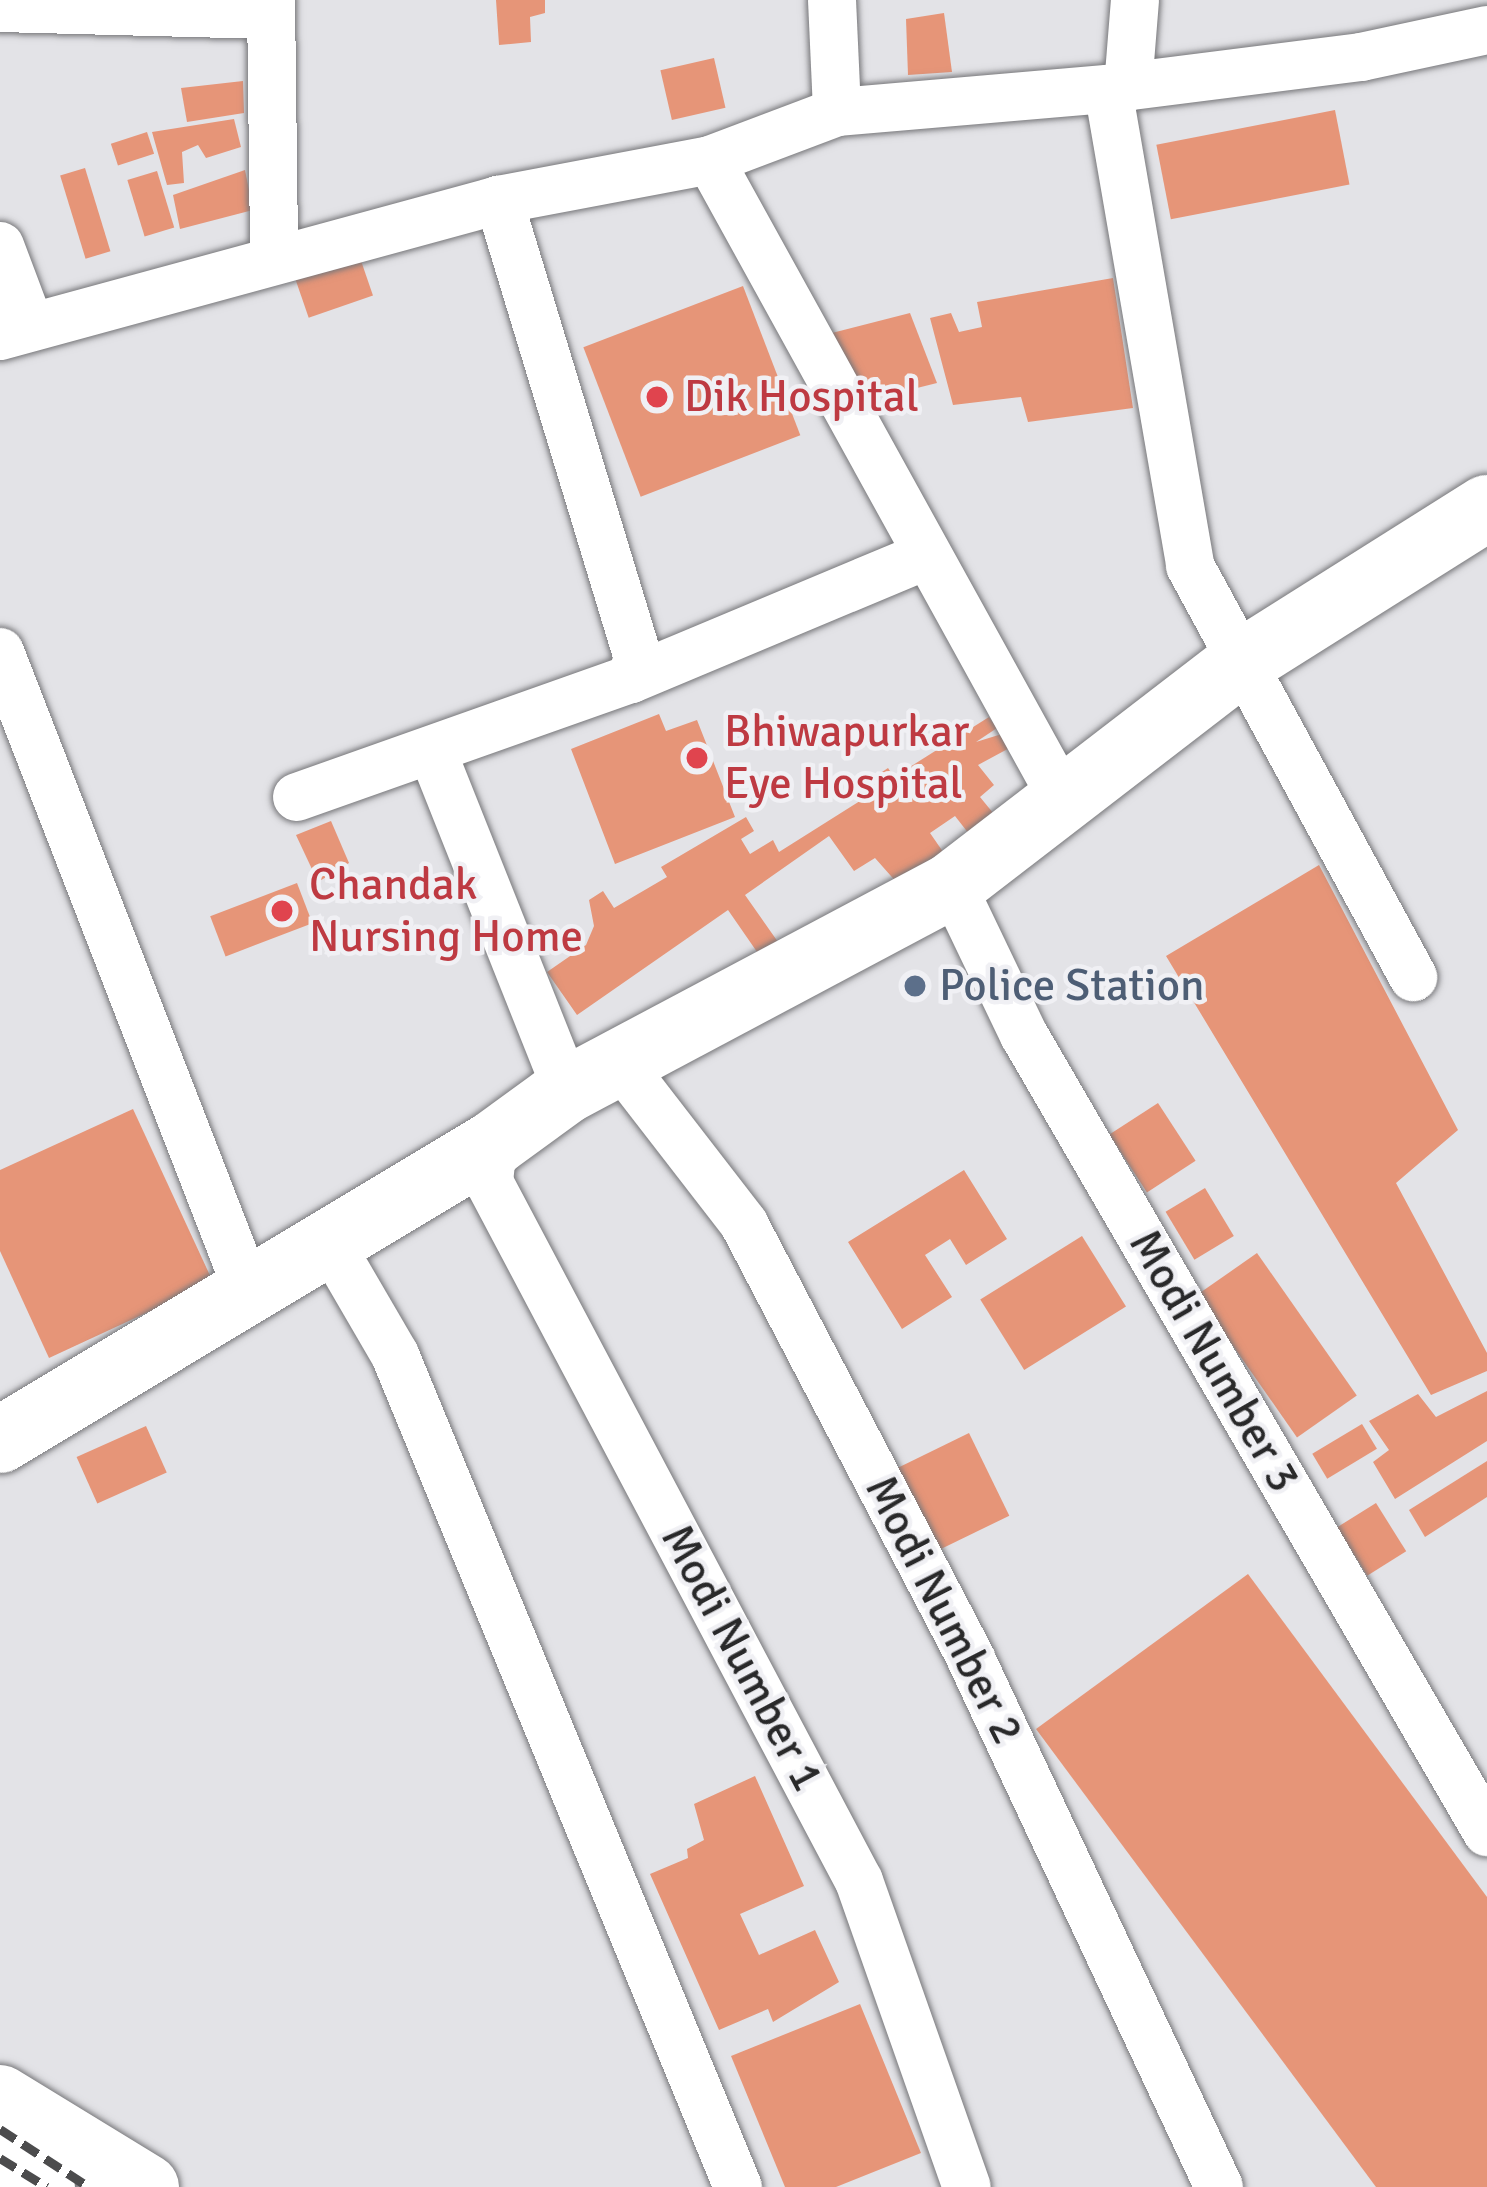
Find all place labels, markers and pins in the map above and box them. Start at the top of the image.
place label: Dik Hospital [684,370,919,424]
marker: Dik Hospital [641,381,673,413]
place label: Bhiwapurkar Eye Hospital [724,705,969,811]
marker: Bhiwapurkar Eye Hospital [681,742,713,774]
place label: Chandak Nursing Home [309,858,583,964]
marker: Chandak Nursing Home [266,895,298,927]
place label: Police Station [939,959,1205,1013]
marker: Police Station [902,973,928,999]

